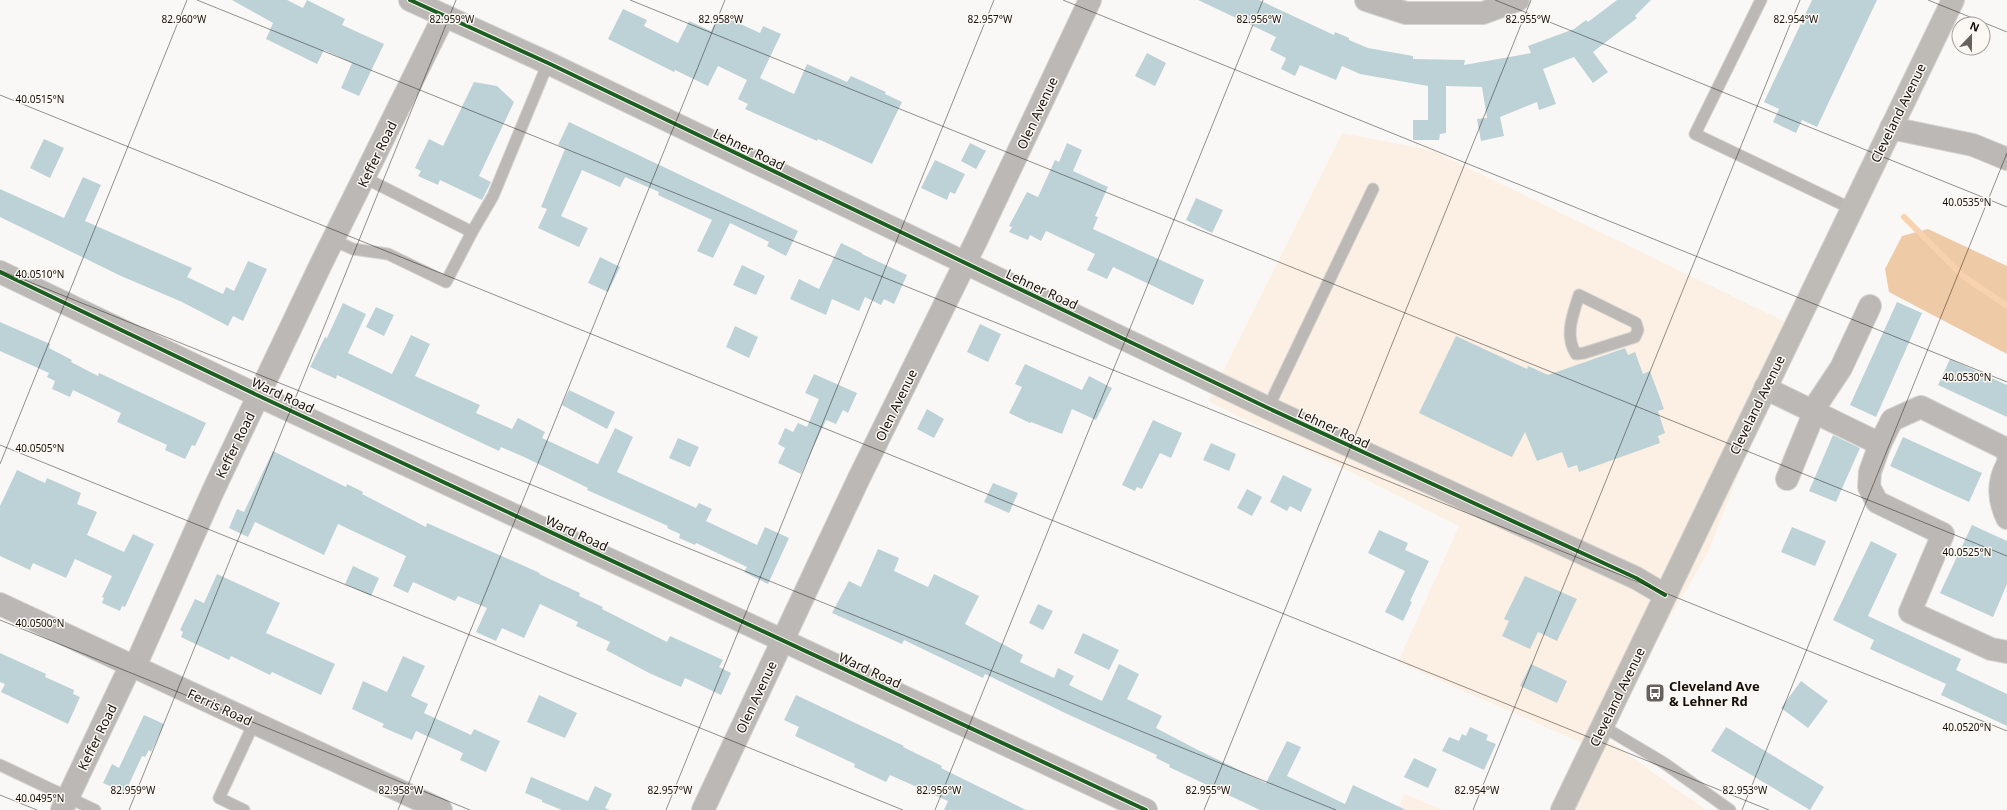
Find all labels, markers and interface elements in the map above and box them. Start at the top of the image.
text: 82.960°W [162,12,207,26]
text: 82.959°W [430,12,475,26]
text: 82.958°W [699,12,744,26]
text: 82.957°W [968,12,1013,26]
text: 82.956°W [1237,12,1282,26]
text: 82.955°W [1506,12,1551,26]
text: 82.954°W [1774,12,1819,26]
north arrow [1951,16,1991,56]
text: N [1968,18,1982,35]
street label: Cleveland Avenue [1866,60,1930,166]
street label: Olen Avenue [1012,74,1062,152]
text: 40.0515°N [16,92,64,106]
street label: Keffer Road [353,118,401,190]
street label: Lehner Road [710,124,788,174]
text: 40.0535°N [1943,195,1991,209]
street label: Lehner Road [1003,264,1081,314]
text: 40.0510°N [16,267,64,281]
street label: Cleveland Avenue [1725,352,1789,458]
street label: Olen Avenue [871,366,921,444]
text: 40.0530°N [1943,370,1991,384]
street label: Ward Road [249,373,317,417]
street label: Lehner Road [1295,403,1373,453]
street label: Keffer Road [211,409,259,481]
text: 40.0505°N [16,441,64,455]
street label: Ward Road [543,511,611,555]
text: 40.0525°N [1943,545,1991,559]
text: 40.0500°N [16,616,64,630]
street label: Cleveland Avenue [1585,644,1649,750]
street label: Ward Road [836,648,904,692]
street label: Olen Avenue [731,658,781,736]
place label: Cleveland Ave & Lehner Rd [1669,677,1760,710]
bus stop icon: Cleveland Ave & Lehner Rd [1644,682,1666,704]
street label: Ferris Road [185,684,255,730]
street label: Keffer Road [73,701,121,773]
text: 40.0520°N [1943,720,1991,734]
text: 82.959°W [111,783,156,797]
text: 82.958°W [379,783,424,797]
text: 82.957°W [648,783,693,797]
text: 82.956°W [917,783,962,797]
text: 82.955°W [1186,783,1231,797]
text: 82.954°W [1455,783,1500,797]
text: 82.953°W [1723,783,1768,797]
text: 40.0495°N [16,791,64,805]

